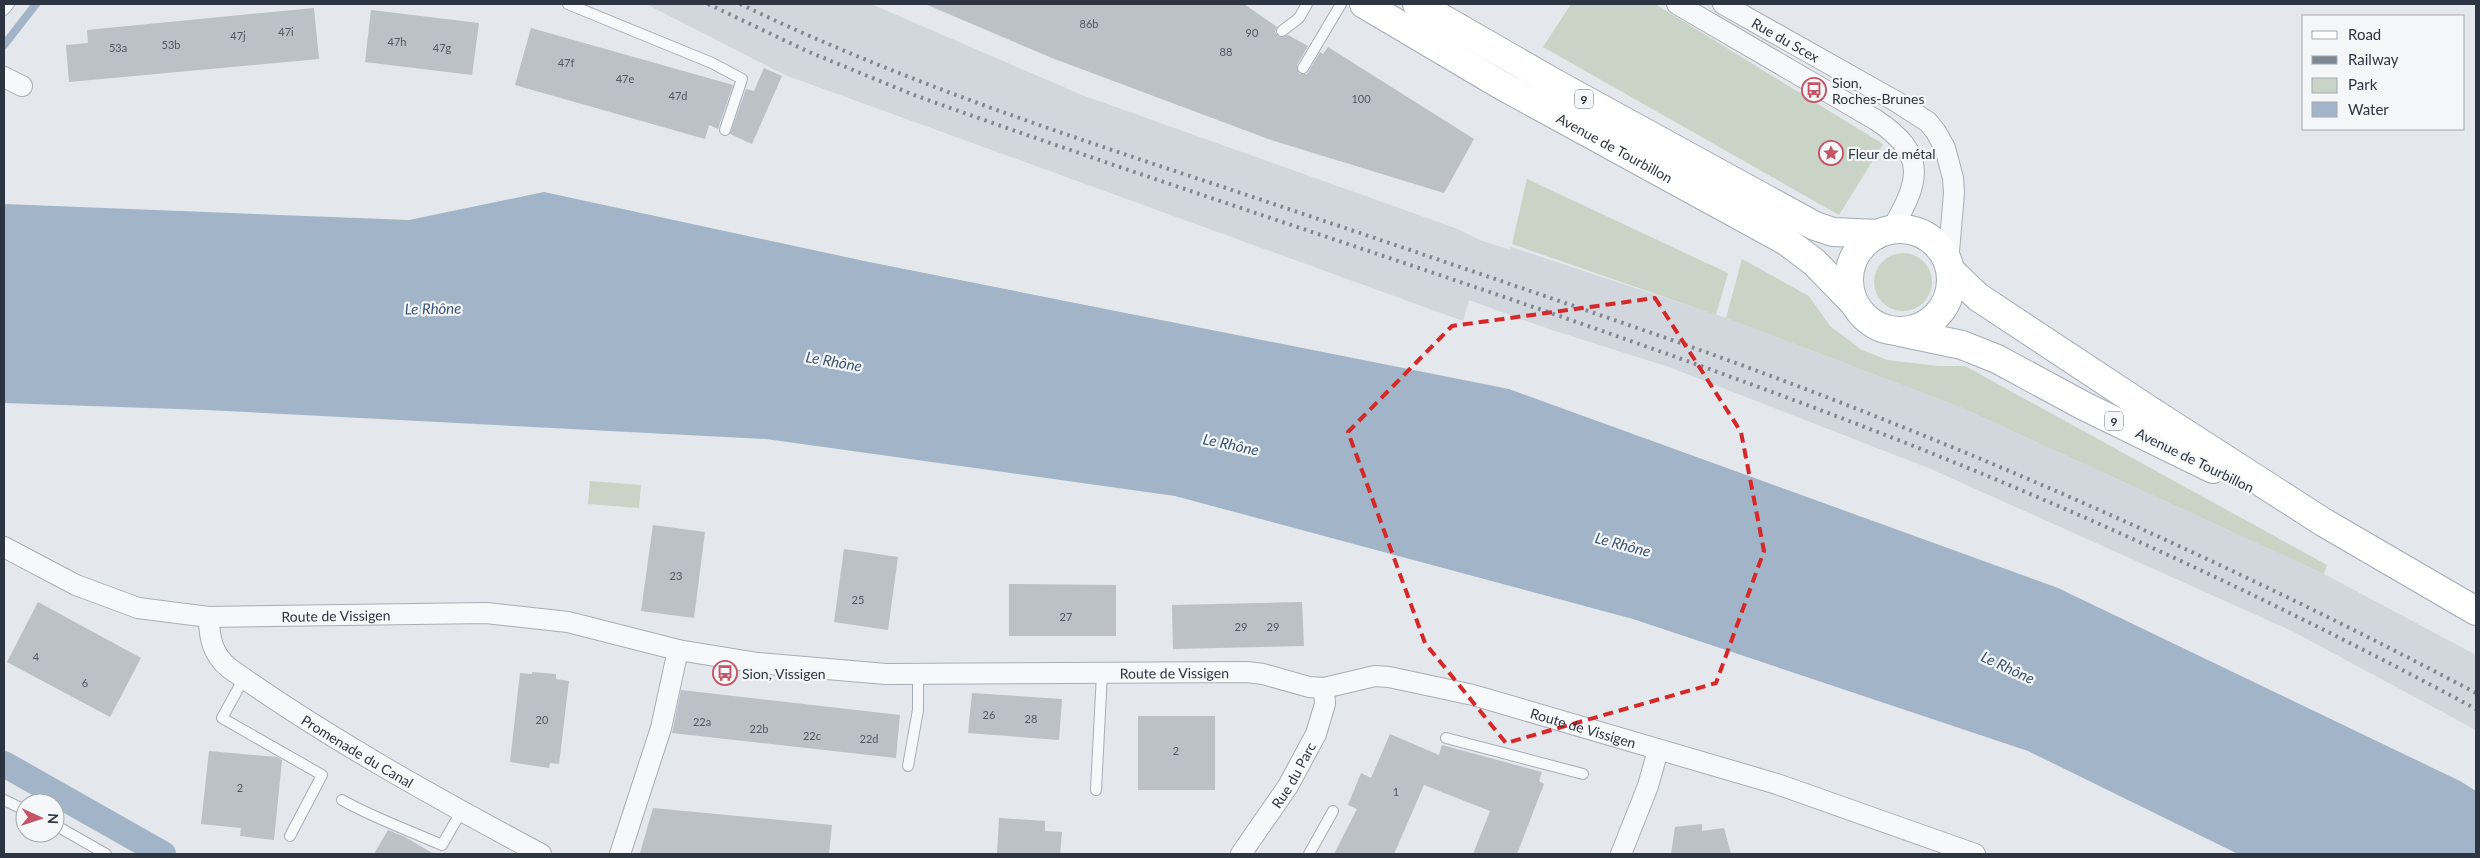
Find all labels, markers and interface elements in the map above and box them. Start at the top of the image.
street label: Rue du Scex [1749,14,1823,65]
legend [2302,15,2465,130]
house number: 86b [1080,17,1098,30]
house number: 47i [278,25,294,38]
text: Road [2348,25,2381,43]
house number: 90 [1246,26,1259,39]
house number: 47j [230,29,246,42]
house number: 47h [388,35,406,48]
house number: 53b [162,38,180,51]
house number: 53a [109,41,127,54]
house number: 47g [433,41,452,54]
house number: 88 [1220,45,1232,58]
text: Railway [2348,50,2399,68]
house number: 47f [558,56,574,69]
house number: 47e [616,72,634,85]
place label: Sion, Roches-Brunes [1832,74,1924,107]
text: Park [2348,75,2378,93]
bus stop icon: Sion, Roches-Brunes [1801,77,1827,103]
house number: 47d [669,89,687,102]
road number: 9 [1575,90,1593,108]
house number: 100 [1351,92,1371,105]
text: Water [2348,100,2389,118]
street label: Avenue de Tourbillon [1554,109,1676,186]
place icon: Fleur de métal [1818,140,1844,166]
place label: Fleur de métal [1848,145,1936,162]
water label: Le Rhône [404,299,462,317]
water label: Le Rhône [804,347,864,375]
road number: 9 [2105,412,2123,431]
street label: Avenue de Tourbillon [2133,424,2257,496]
water label: Le Rhône [1201,429,1261,459]
water label: Le Rhône [1593,528,1653,560]
house number: 23 [670,569,682,582]
house number: 25 [852,593,864,606]
street label: Route de Vissigen [281,606,391,624]
house number: 27 [1060,610,1072,623]
house number: 29 [1235,620,1247,633]
house number: 29 [1267,620,1279,633]
water label: Le Rhône [1978,647,2038,687]
house number: 4 [33,650,40,663]
bus stop icon: Sion, Vissigen [712,660,738,686]
street label: Route de Vissigen [1120,664,1229,681]
place label: Sion, Vissigen [742,665,826,682]
house number: 6 [82,676,88,689]
street label: Route de Vissigen [1529,704,1638,751]
house number: 26 [983,708,995,721]
street label: Promenade du Canal [299,711,417,791]
house number: 28 [1025,712,1037,725]
house number: 20 [536,713,549,726]
house number: 22a [693,715,711,728]
house number: 22b [750,722,768,735]
house number: 22c [803,729,821,742]
house number: 22d [860,732,878,745]
street label: Rue du Parc [1267,739,1319,811]
house number: 2 [1173,744,1179,757]
house number: 2 [237,781,243,794]
house number: 1 [1393,785,1399,798]
north arrow [15,793,65,843]
text: N [45,813,62,825]

